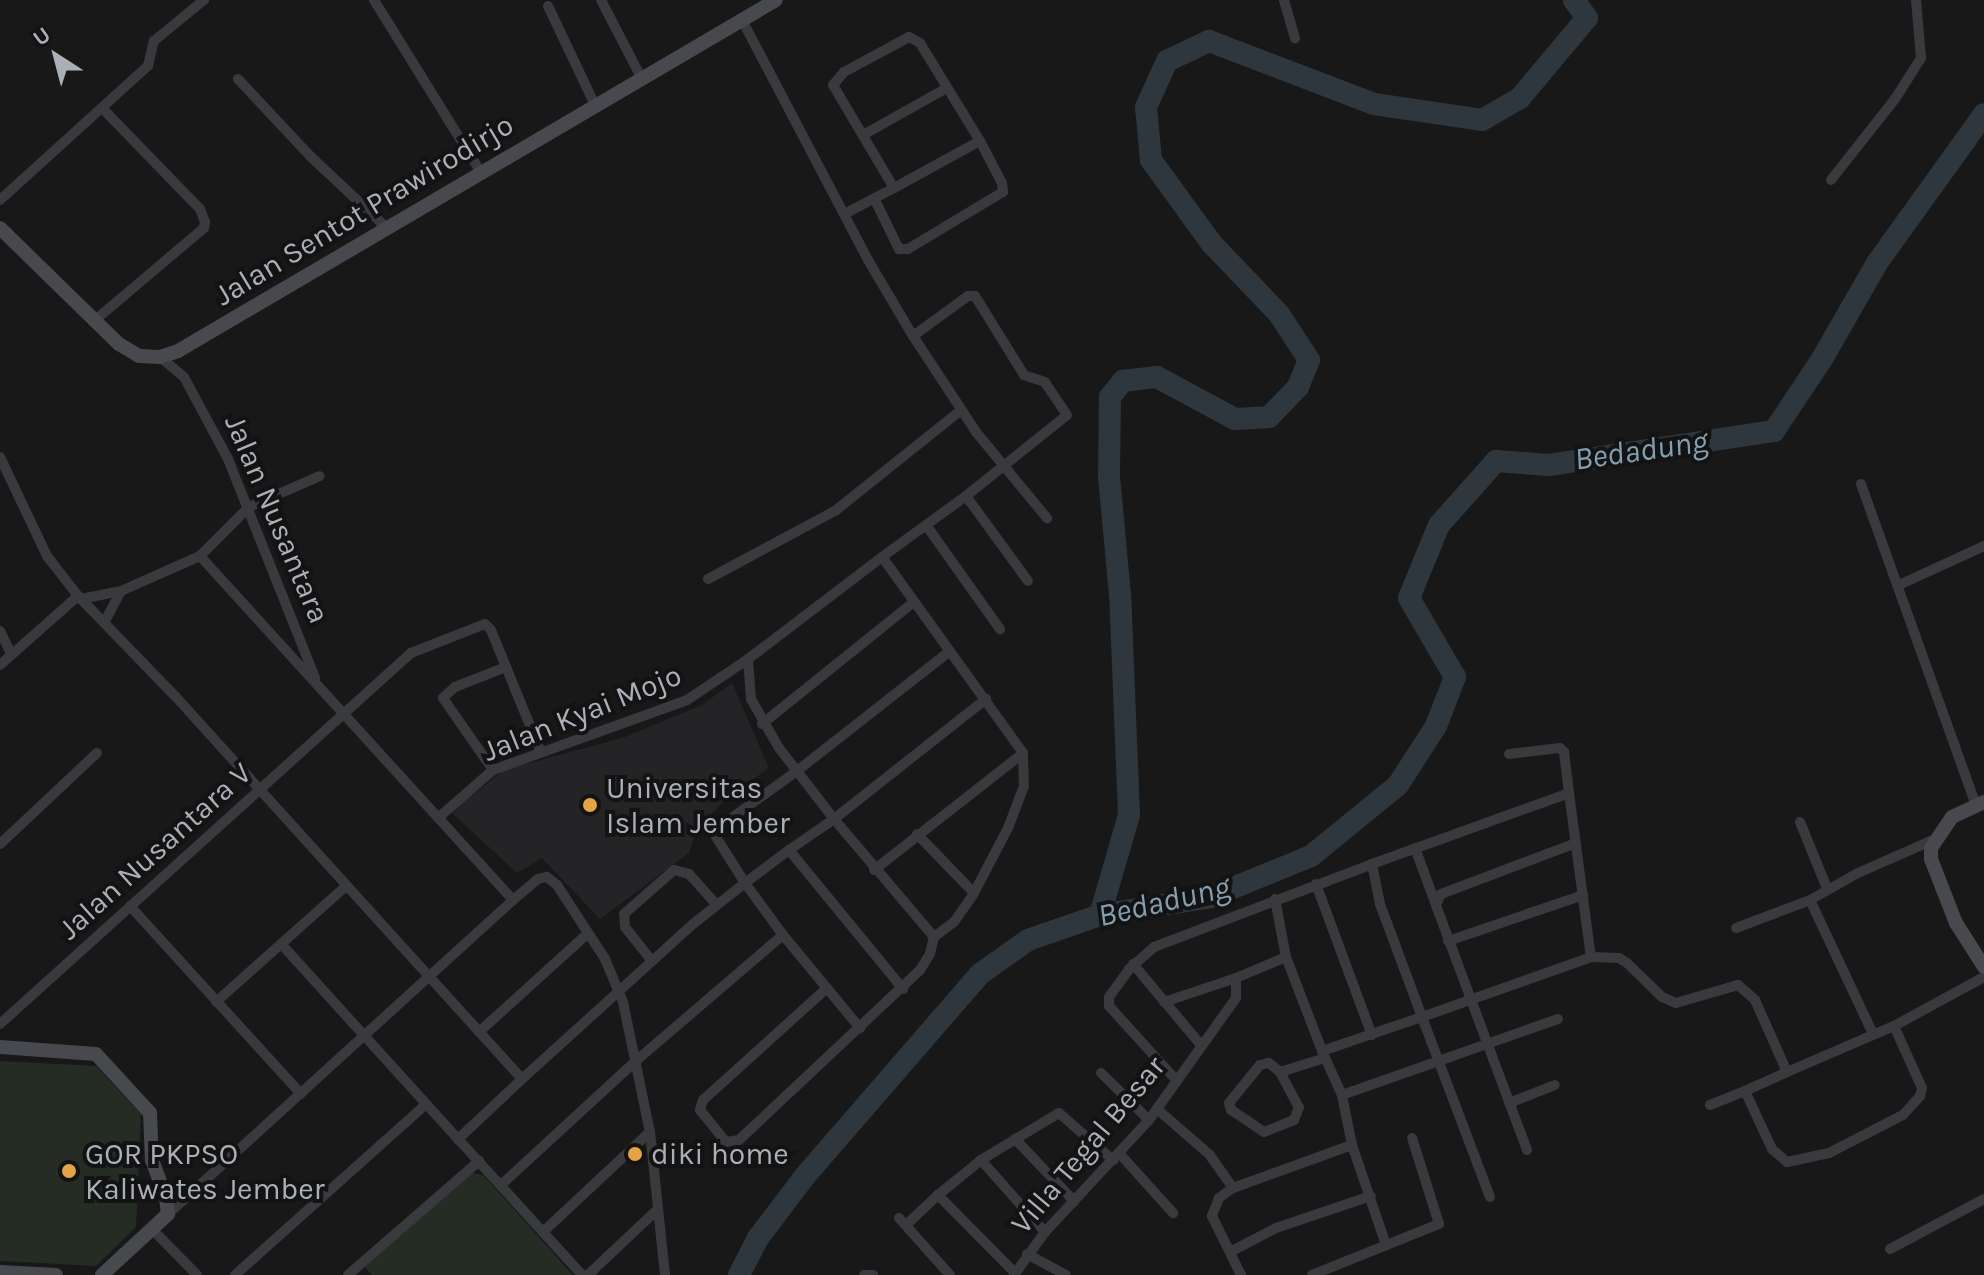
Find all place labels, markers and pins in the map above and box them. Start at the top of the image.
place label: Universitas Islam Jember [606,770,790,840]
marker: Universitas Islam Jember [581,796,599,814]
place label: GOR PKPSO Kaliwates Jember [85,1136,325,1206]
place label: diki home [651,1136,789,1172]
marker: diki home [626,1145,644,1163]
marker: GOR PKPSO Kaliwates Jember [60,1162,78,1180]

